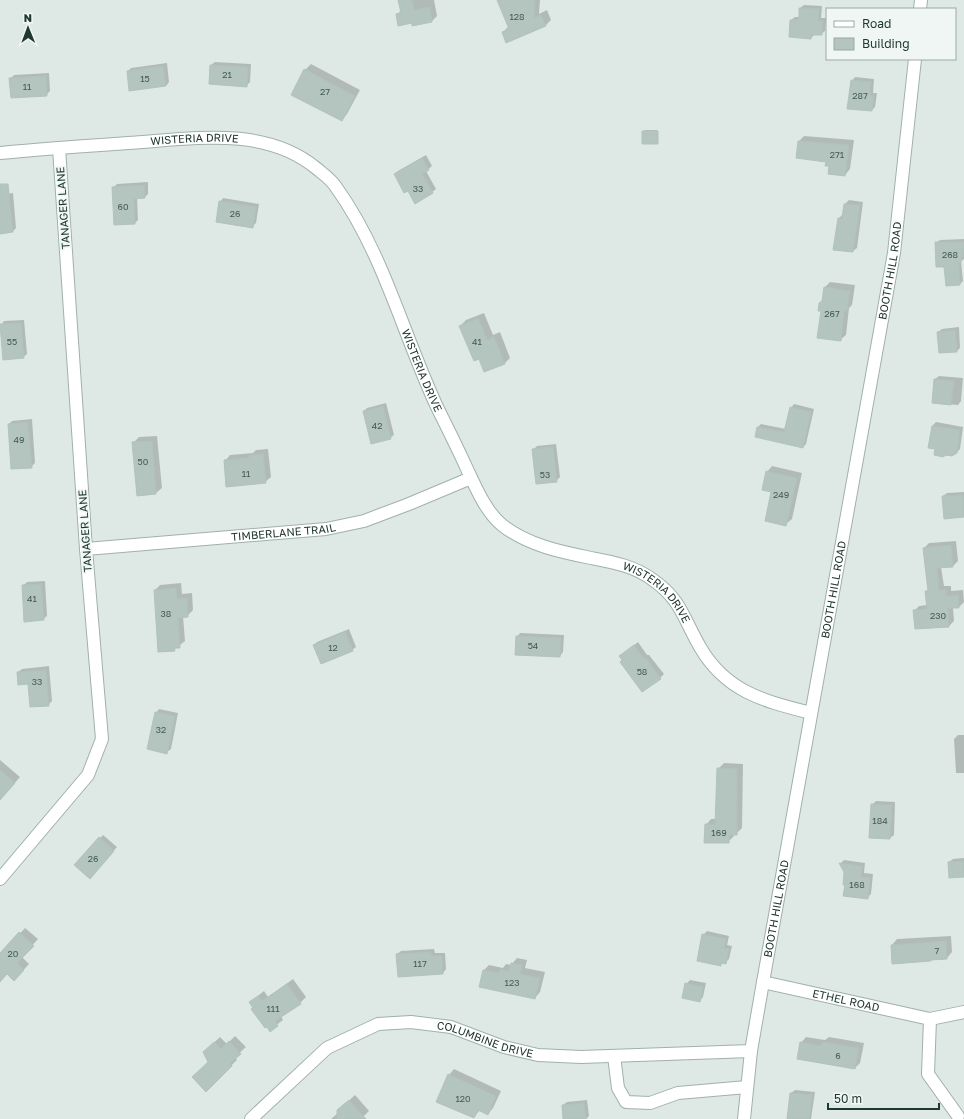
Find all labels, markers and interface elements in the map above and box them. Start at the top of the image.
north arrow [8,8,48,48]
legend [826,8,956,60]
text: N [24,11,32,24]
house number: 128 [509,11,525,22]
text: Road [862,16,891,31]
text: Building [862,36,910,51]
house number: 21 [222,69,232,80]
house number: 15 [140,73,150,84]
house number: 11 [23,81,32,92]
house number: 27 [320,86,330,97]
house number: 287 [852,90,868,101]
street label: WISTERIA DRIVE [150,131,239,147]
house number: 271 [830,149,845,160]
street label: TANAGER LANE [53,166,72,250]
house number: 33 [413,183,423,194]
house number: 60 [117,201,129,212]
house number: 26 [230,208,240,219]
street label: BOOTH HILL ROAD [875,221,903,321]
house number: 268 [942,249,958,260]
house number: 267 [824,308,840,319]
street label: WISTERIA DRIVE [400,327,445,414]
house number: 55 [7,336,17,347]
house number: 41 [472,336,483,347]
house number: 42 [372,420,382,431]
house number: 49 [14,434,24,445]
house number: 50 [138,456,149,467]
house number: 11 [242,468,251,479]
house number: 53 [540,469,550,480]
street label: TANAGER LANE [75,489,94,573]
house number: 249 [773,489,789,500]
street label: TIMBERLANE TRAIL [231,520,337,543]
street label: BOOTH HILL ROAD [818,539,848,639]
street label: WISTERIA DRIVE [621,559,693,625]
house number: 41 [27,593,38,604]
house number: 38 [161,608,171,619]
house number: 230 [930,610,946,621]
house number: 54 [528,640,539,651]
house number: 12 [328,642,338,653]
house number: 58 [637,666,647,677]
house number: 33 [32,676,42,687]
house number: 32 [156,724,166,735]
house number: 184 [872,815,888,826]
house number: 169 [711,827,727,838]
house number: 26 [88,853,98,864]
street label: BOOTH HILL ROAD [761,858,791,958]
house number: 168 [849,879,865,890]
house number: 7 [935,945,940,956]
house number: 20 [8,948,19,959]
house number: 117 [413,958,427,969]
house number: 123 [505,977,519,988]
street label: ETHEL ROAD [811,986,881,1014]
house number: 111 [266,1003,280,1014]
street label: COLUMBINE DRIVE [436,1018,535,1060]
house number: 6 [835,1050,841,1061]
scale bar [828,1085,939,1111]
text: 50 m [834,1091,862,1106]
house number: 120 [455,1093,471,1104]

